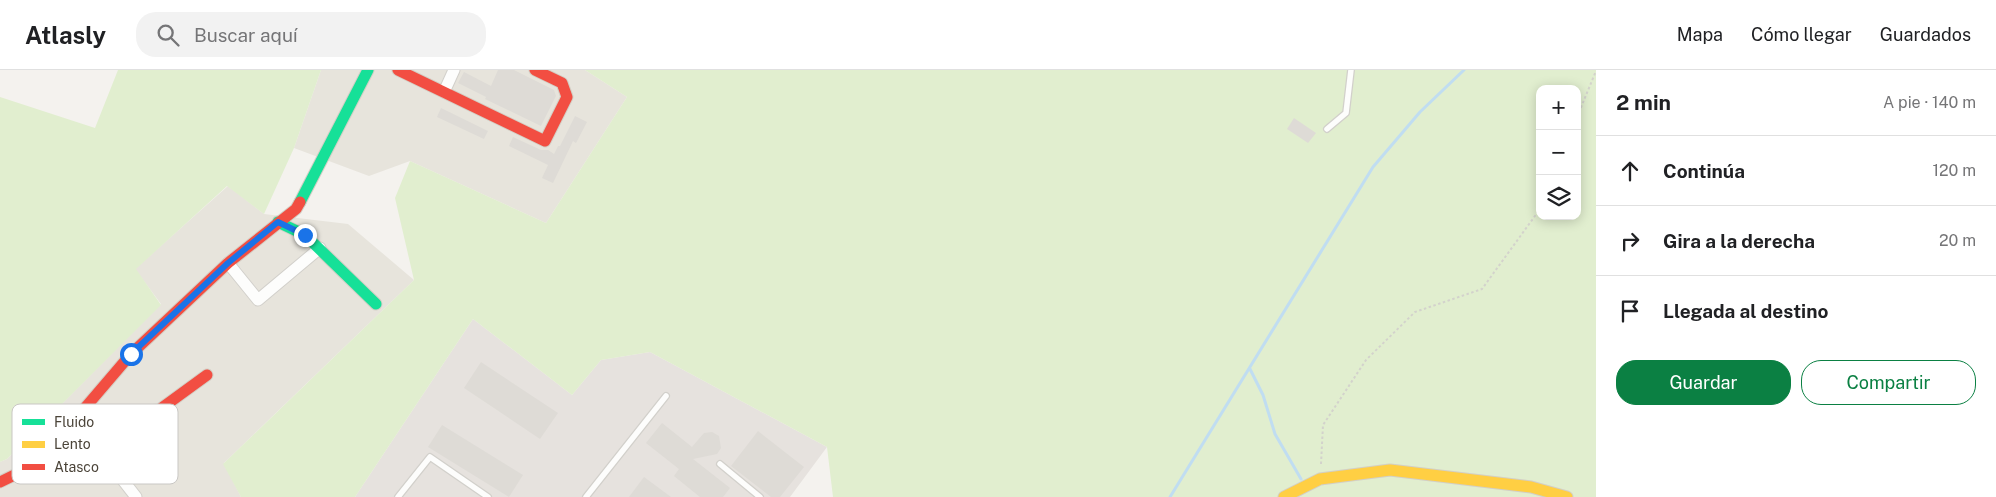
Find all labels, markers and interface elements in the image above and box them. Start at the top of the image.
search box [136,12,486,57]
text: Atlasly [25,21,106,49]
icon: search [154,21,182,49]
text: Buscar aquí [194,24,298,46]
text: Mapa [1677,24,1723,45]
text: Cómo llegar [1751,24,1852,45]
text: Guardados [1880,24,1971,45]
map controls [1536,85,1581,220]
button: + [1536,85,1581,130]
text: 2 min [1616,90,1671,115]
text: A pie · 140 m [1883,93,1976,112]
button: − [1536,130,1581,175]
icon: ahead [1616,157,1644,185]
text: Continúa [1663,160,1745,182]
text: 120 m [1932,161,1976,180]
button: layers [1536,175,1581,220]
route end [294,224,317,247]
icon: right [1616,227,1644,255]
text: Gira a la derecha [1663,230,1815,252]
text: 20 m [1939,231,1976,250]
icon: arrive [1616,297,1644,325]
text: Llegada al destino [1663,300,1828,322]
route start [120,343,143,366]
button: Guardar [1616,360,1791,405]
button: Compartir [1801,360,1976,405]
legend [12,404,178,484]
text: Fluido [54,414,94,430]
text: Lento [54,436,91,452]
text: Atasco [54,459,99,475]

